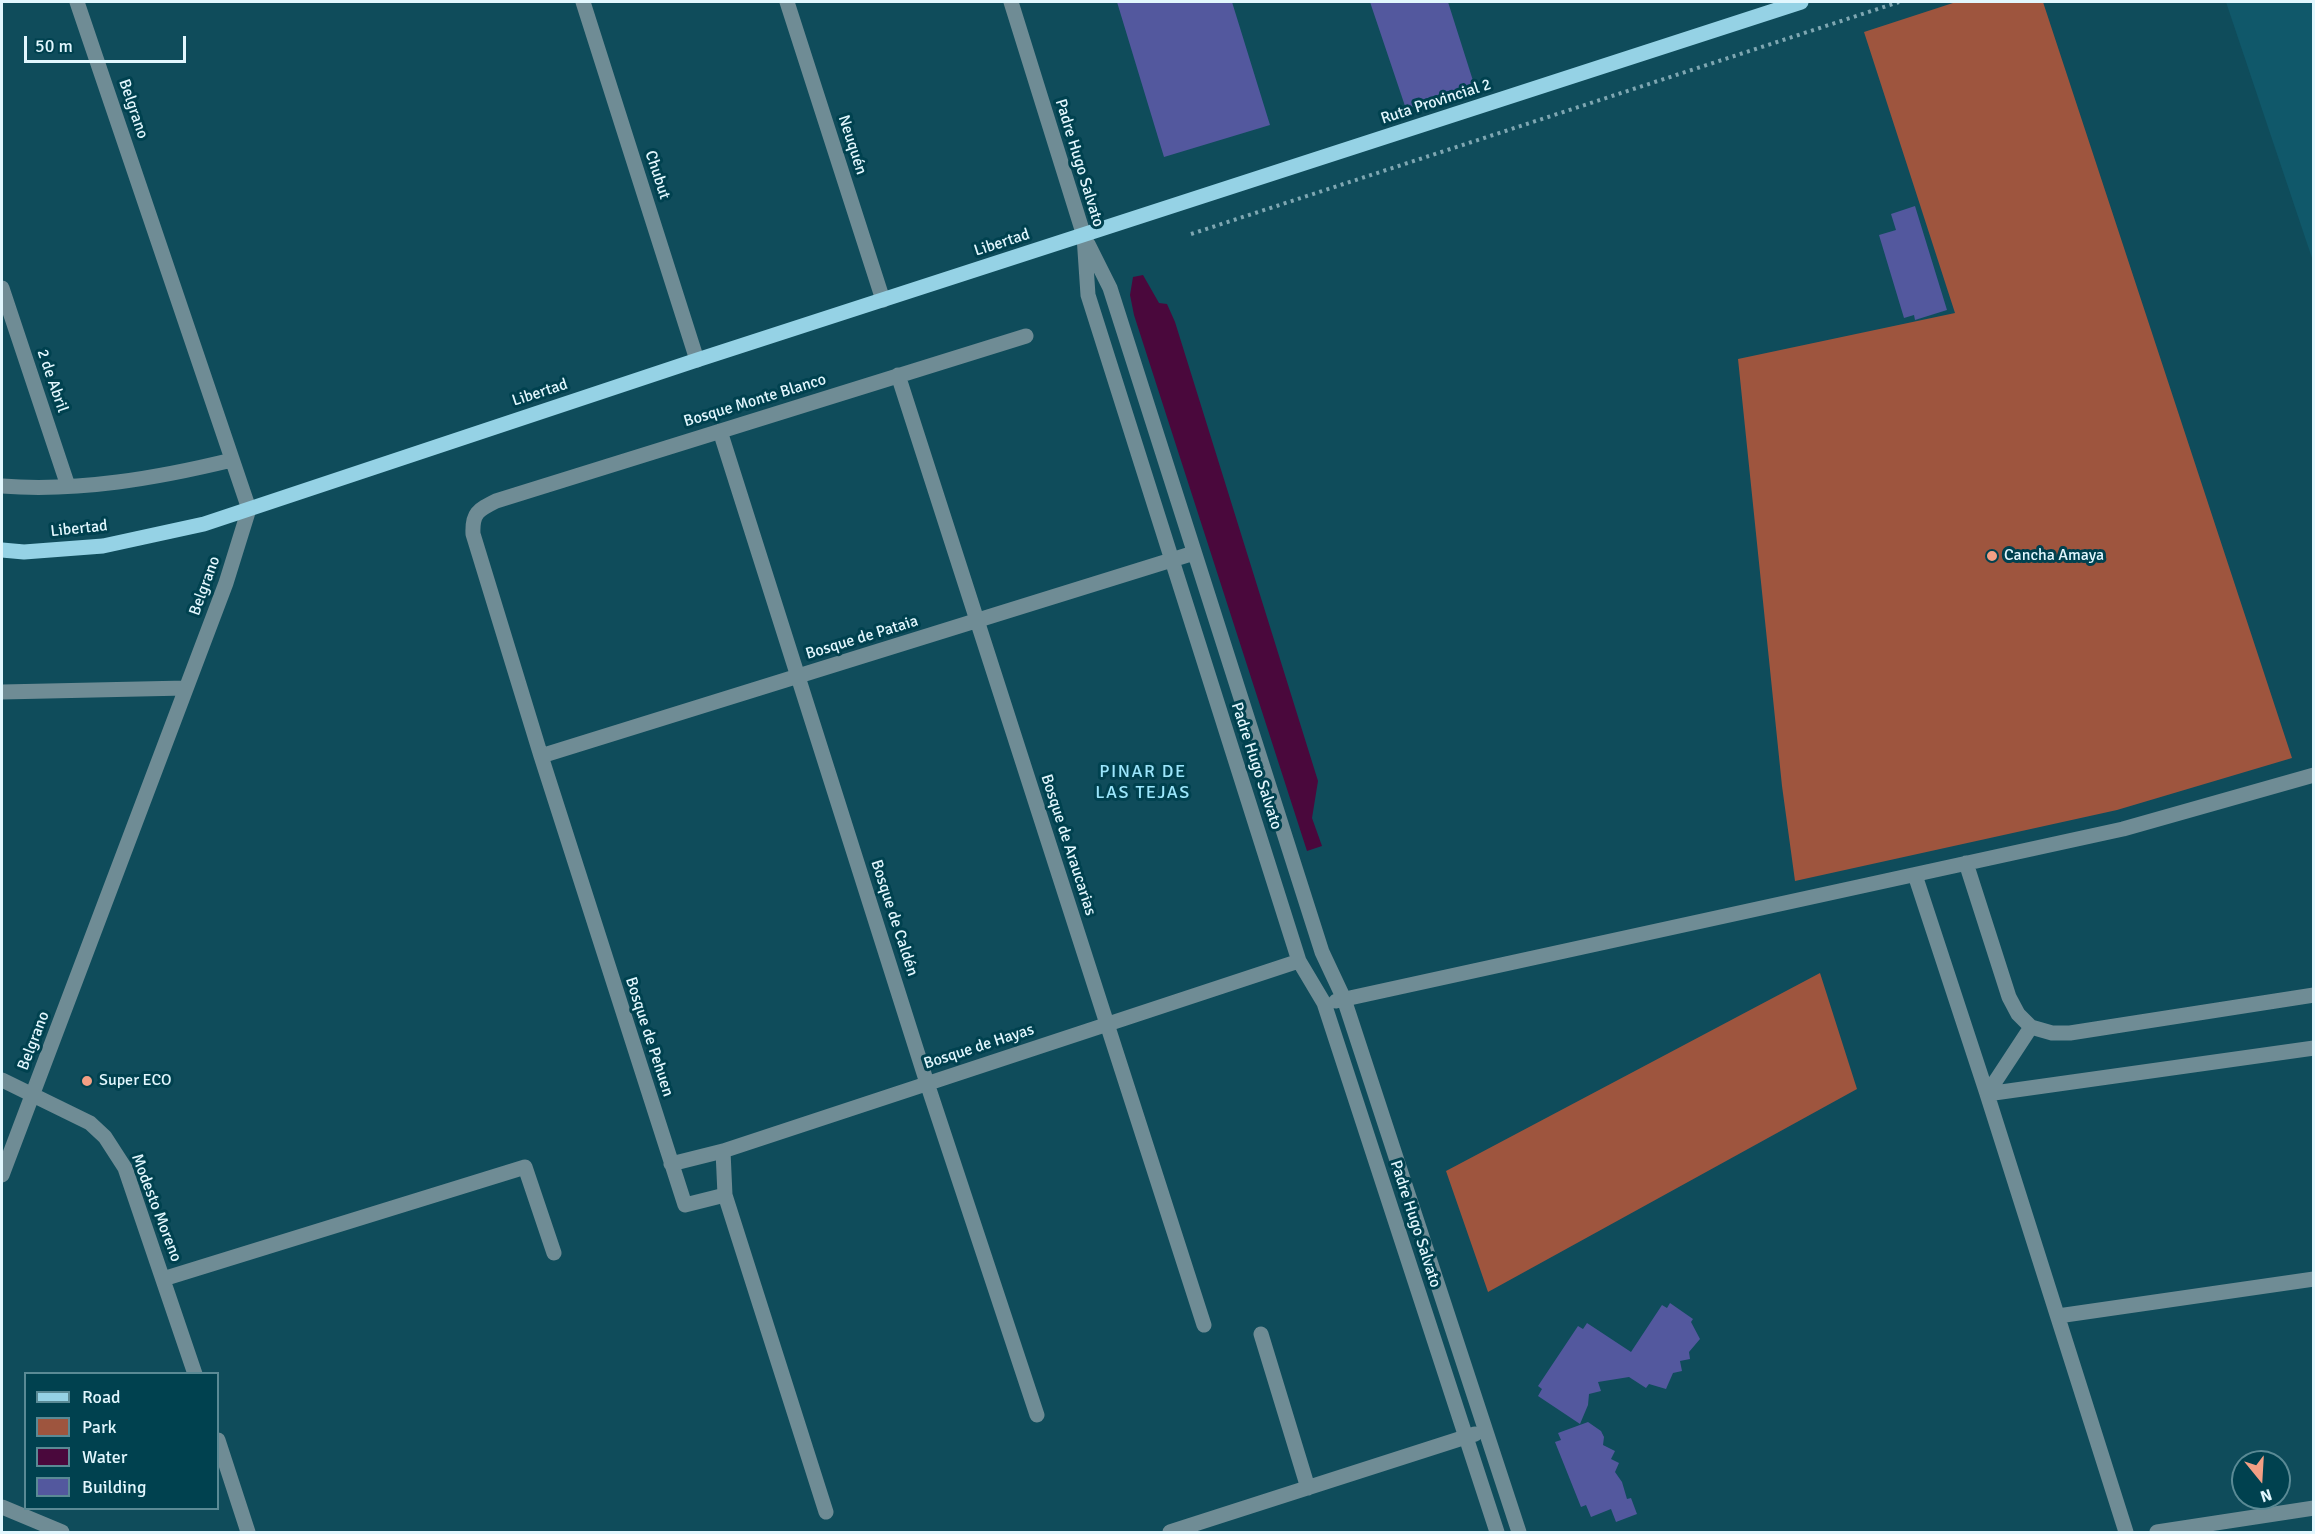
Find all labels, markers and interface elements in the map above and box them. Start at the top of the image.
scale bar [27,24,189,62]
text: 50 m [35,35,73,57]
street label: Ruta Provincial 2 [1378,75,1494,129]
street label: Belgrano [114,77,152,141]
street label: Padre Hugo Salvato [1050,97,1108,229]
street label: Neuquén [833,113,871,177]
street label: Chubut [640,148,674,202]
street label: Libertad [972,225,1032,261]
street label: 2 de Abril [32,347,72,415]
street label: Bosque Monte Blanco [682,370,828,432]
street label: Libertad [510,375,570,411]
street label: Libertad [50,516,108,542]
place label: Cancha Amaya [2004,546,2104,566]
marker: Cancha Amaya [1985,549,1999,563]
street label: Belgrano [185,554,225,618]
street label: Bosque de Pataia [803,612,921,664]
street label: Padre Hugo Salvato [1226,700,1286,832]
district label: PINAR DE LAS TEJAS [1095,761,1191,804]
street label: Bosque de Araucarias [1036,772,1100,918]
street label: Bosque de Caldén [866,857,922,979]
street label: Bosque de Pehuen [621,975,677,1099]
street label: Belgrano [14,1009,54,1073]
street label: Bosque de Hayas [921,1020,1037,1074]
place label: Super ECO [99,1071,172,1091]
marker: Super ECO [80,1074,94,1088]
street label: Modesto Moreno [127,1151,185,1265]
street label: Padre Hugo Salvato [1385,1158,1445,1290]
legend [24,1372,219,1510]
text: Road [82,1386,121,1408]
text: Park [82,1416,117,1438]
text: Water [82,1446,127,1468]
north arrow [2231,1450,2291,1510]
text: Building [82,1476,146,1498]
text: N [2258,1484,2274,1506]

